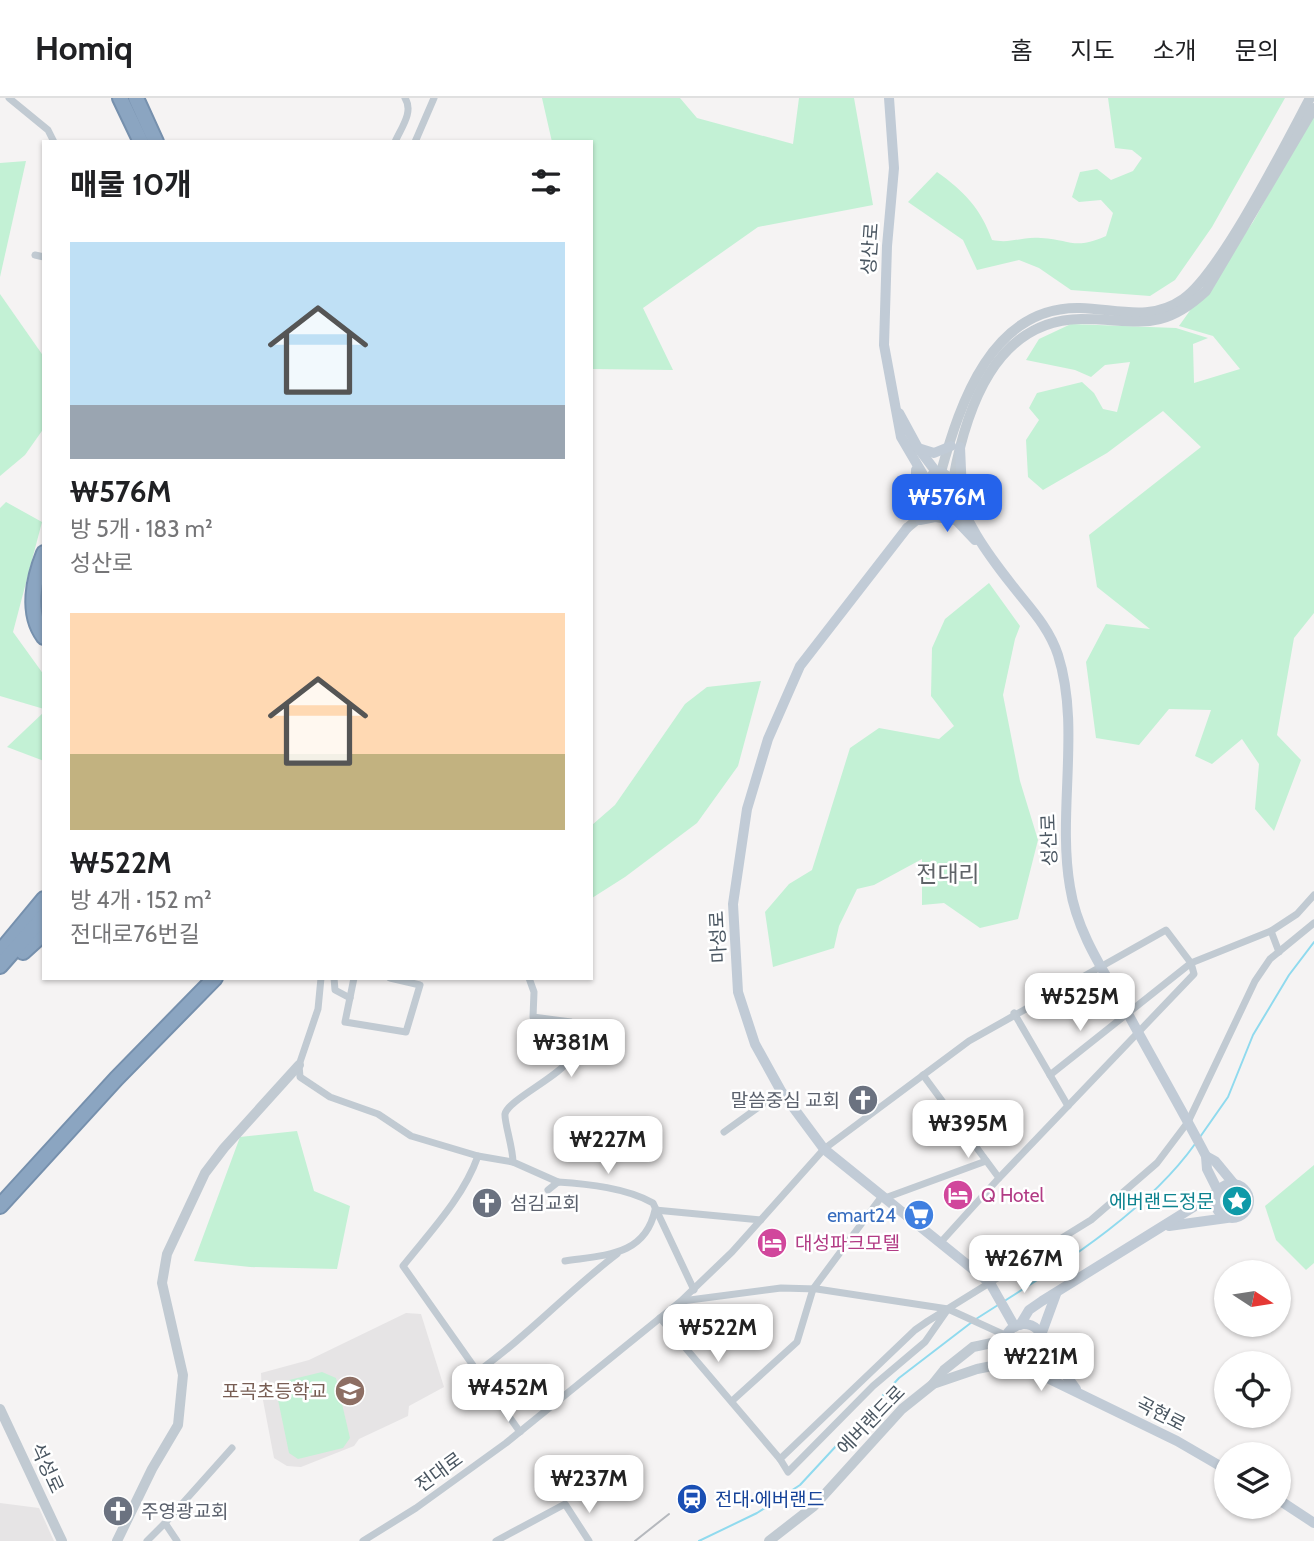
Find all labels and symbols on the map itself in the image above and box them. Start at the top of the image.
street label: 성산로 [857,222,883,276]
pin: ₩576M [898,474,996,534]
street label: 성산로 [1037,813,1061,867]
district label: 전대리 [916,860,980,888]
street label: 마성로 [705,910,731,964]
pin: ₩525M [1031,974,1129,1033]
pin: ₩381M [522,1020,620,1079]
church icon: 말씀중심 교회 [846,1083,880,1117]
place label: 말씀중심 교회 [731,1089,840,1112]
pin: ₩395M [919,1100,1017,1160]
pin: ₩227M [559,1116,657,1176]
hotel icon: Q Hotel [941,1178,975,1212]
place label: Q Hotel [981,1184,1044,1207]
place icon: 에버랜드정문 [1220,1184,1254,1218]
church icon: 섬김교회 [470,1186,504,1220]
place label: 에버랜드정문 [1109,1190,1214,1213]
place label: 섬김교회 [510,1192,580,1215]
supermarket icon: emart24 [902,1198,936,1232]
place label: emart24 [827,1204,896,1227]
hotel icon: 대성파크모텔 [755,1226,789,1260]
place label: 대성파크모텔 [795,1232,900,1255]
pin: ₩267M [975,1236,1073,1295]
north arrow [1214,1260,1292,1337]
pin: ₩522M [669,1304,767,1364]
pin: ₩221M [992,1334,1090,1393]
pin: ₩452M [459,1364,557,1424]
school or university icon: 포곡초등학교 [333,1374,367,1408]
place label: 포곡초등학교 [222,1380,327,1403]
street label: 에버랜드로 [832,1381,910,1459]
street label: 곡현로 [1132,1392,1190,1436]
street label: 석성로 [25,1439,69,1497]
street label: 전대로 [411,1447,467,1497]
pin: ₩237M [540,1456,638,1515]
station icon: 전대·에버랜드 [675,1482,709,1516]
place label: 전대·에버랜드 [715,1488,824,1511]
church icon: 주영광교회 [101,1494,135,1528]
place label: 주영광교회 [141,1500,228,1523]

